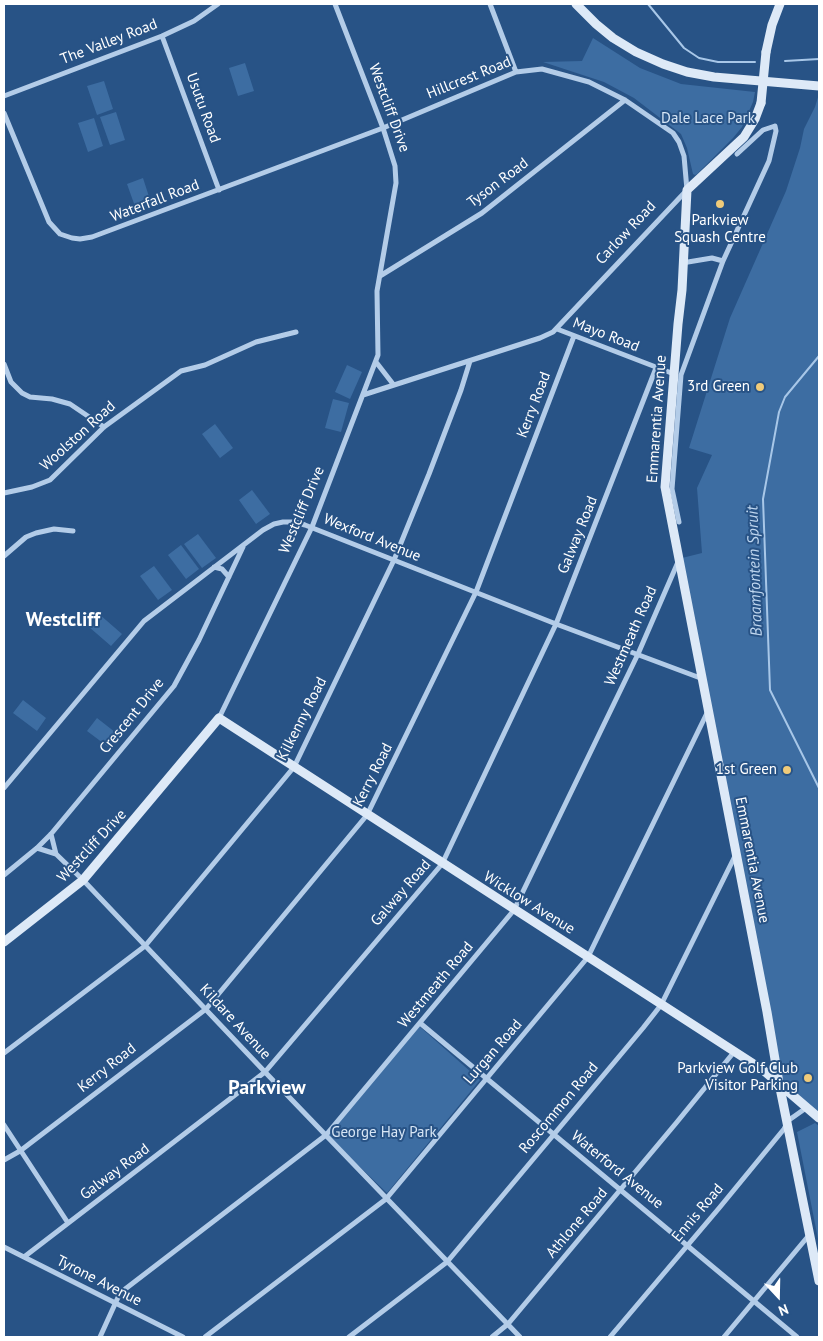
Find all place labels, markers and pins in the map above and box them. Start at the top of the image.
marker: Parkview Squash Centre [714,198,726,210]
place label: Parkview Squash Centre [674,212,766,247]
place label: 3rd Green [687,378,750,396]
marker: 3rd Green [754,381,766,393]
place label: 1st Green [716,761,777,779]
marker: 1st Green [781,764,793,776]
place label: Parkview Golf Club Visitor Parking [677,1060,798,1095]
marker: Parkview Golf Club Visitor Parking [802,1072,814,1084]

